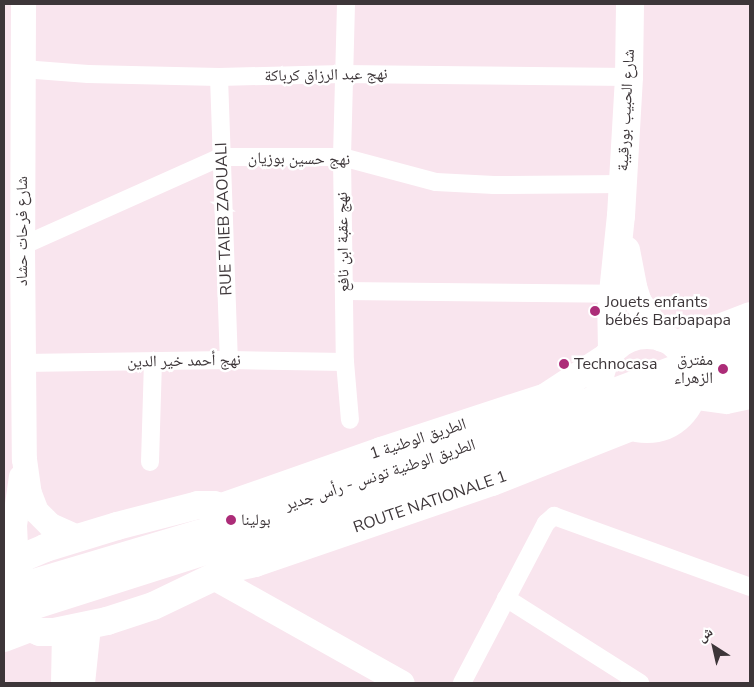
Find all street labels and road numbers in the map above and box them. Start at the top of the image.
street label: شارع الحبيب بورقيبة [613,48,639,172]
street label: نهج عبد الرزاق كرباكة [264,64,388,86]
street label: RUE TAIEB ZAOUALI [212,142,236,296]
street label: نهج حسين بوزيان [248,149,350,169]
street label: شارع فرحات حشاد [12,176,32,286]
street label: نهج عقبة ابن نافع [333,192,353,292]
street label: نهج أحمد خير الدين [127,350,241,372]
street label: الطريق الوطنية 1 [367,414,469,464]
street label: الطريق الوطنية تونس - رأس جدير [282,435,478,515]
street label: ROUTE NATIONALE 1 [351,467,509,537]

